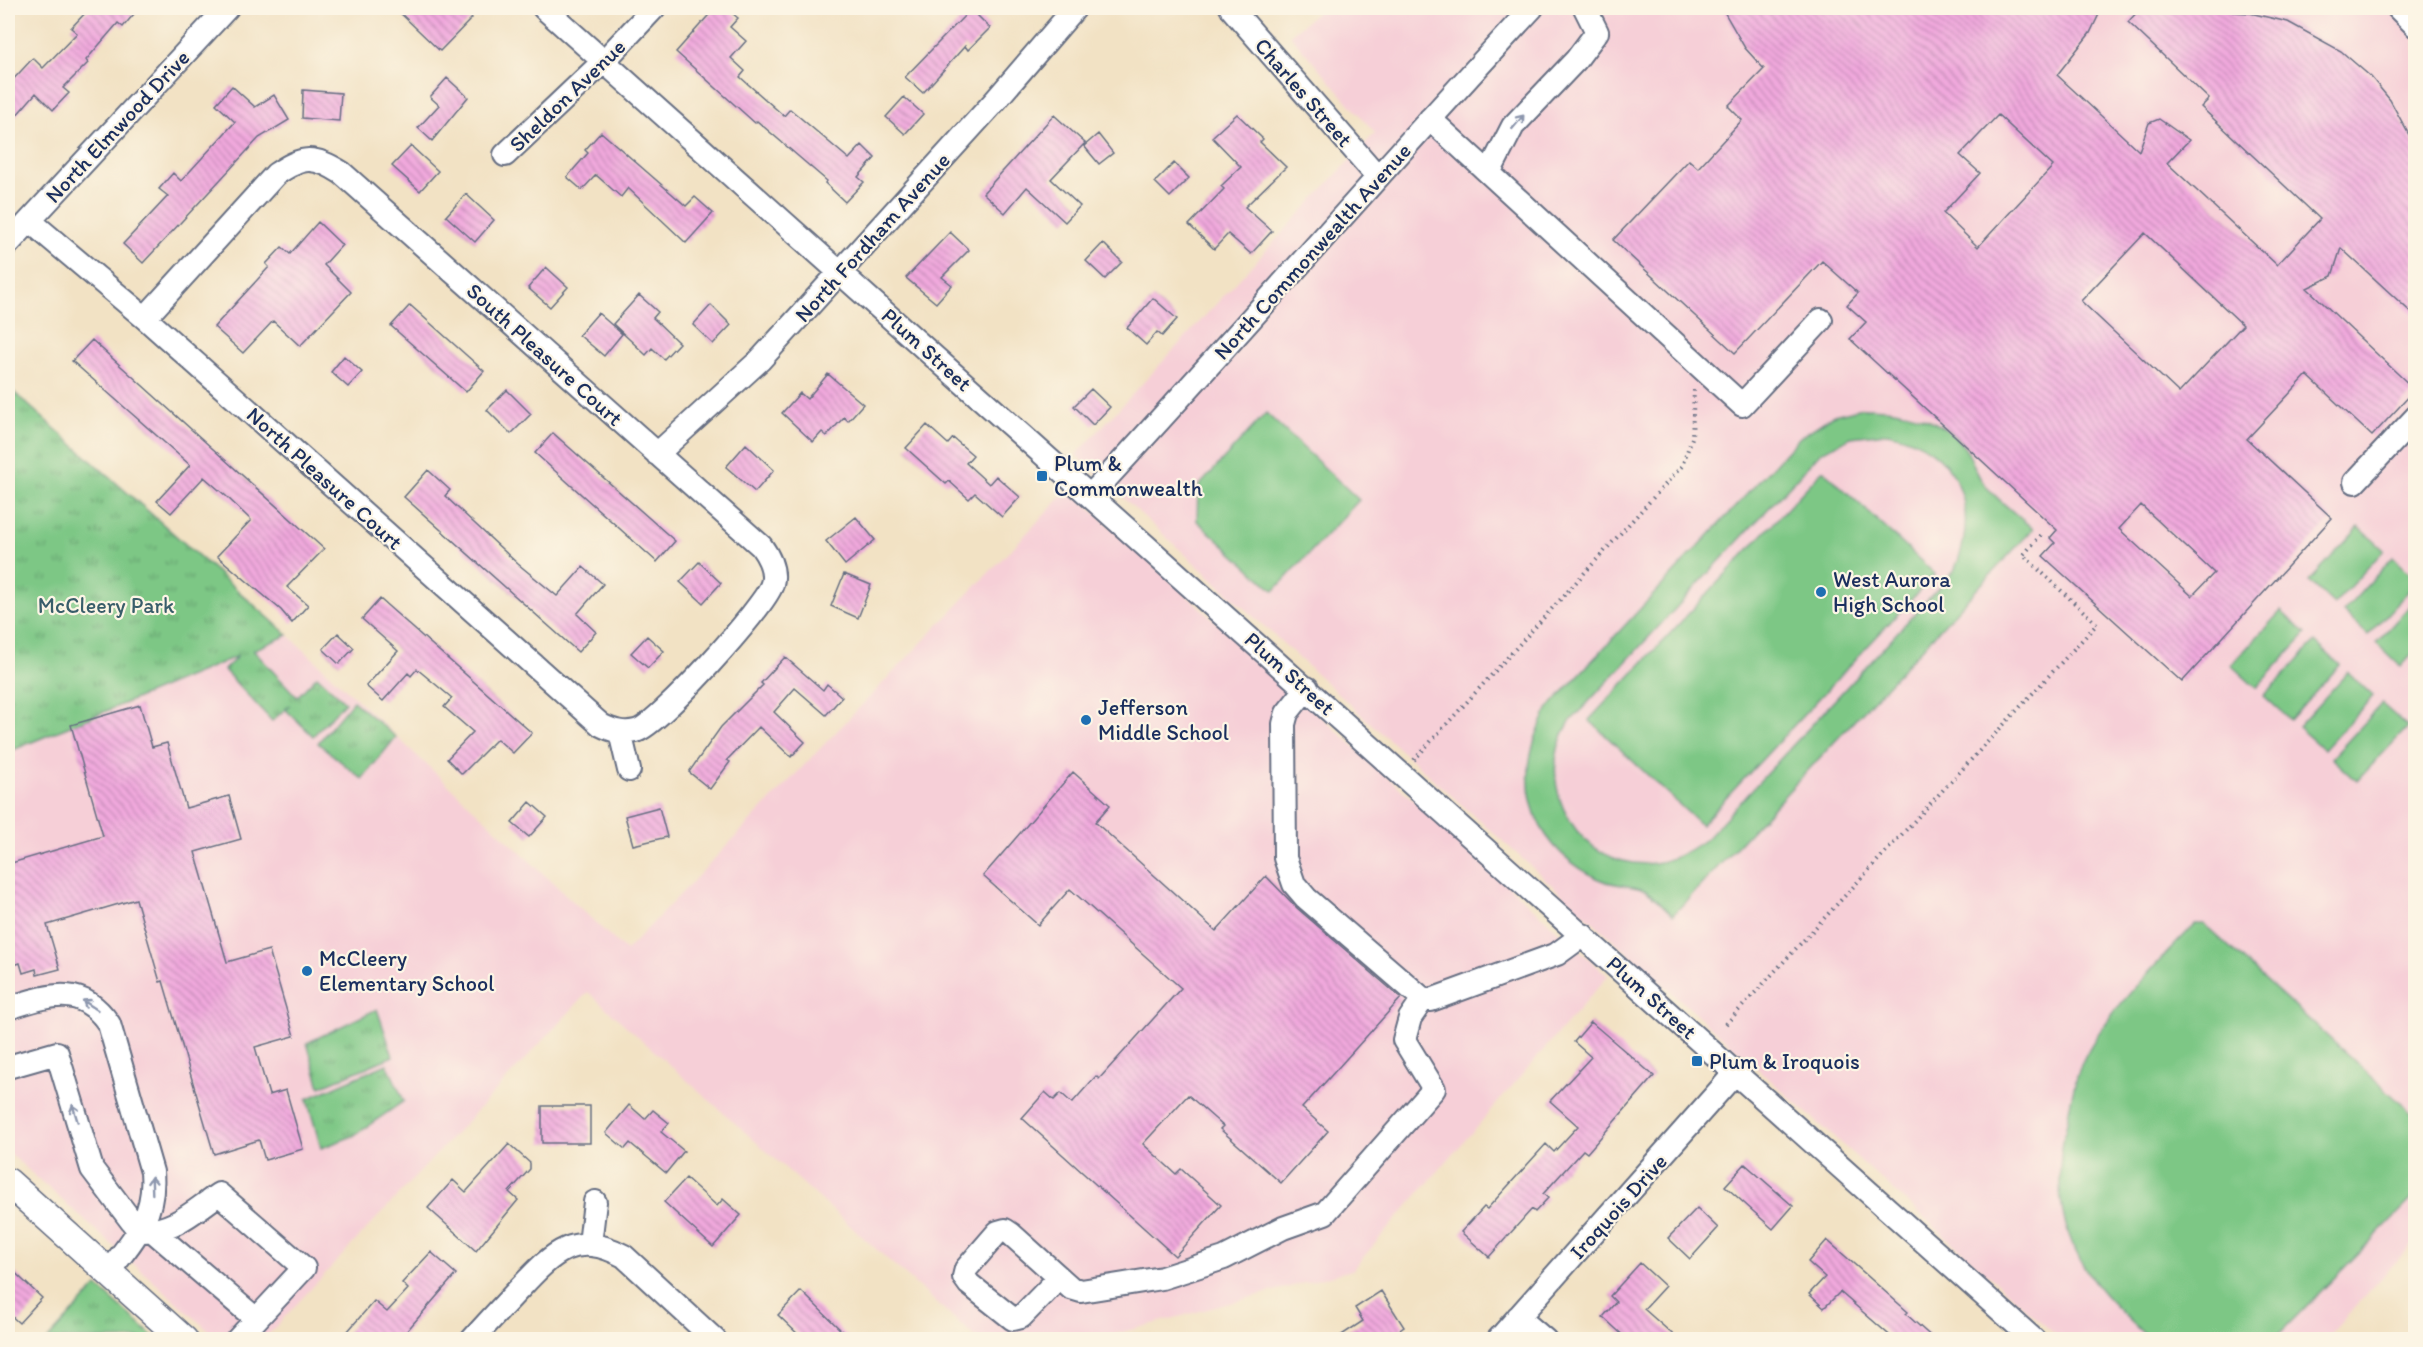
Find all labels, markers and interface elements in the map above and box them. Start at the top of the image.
street label: Charles Street [1249,32,1358,152]
street label: Sheldon Avenue [504,33,631,158]
street label: North Elmwood Drive [39,44,195,208]
one-way arrow [1511,114,1524,130]
street label: North Commonwealth Avenue [1208,137,1417,365]
street label: North Fordham Avenue [789,147,956,328]
street label: South Pleasure Court [461,277,628,432]
street label: Plum Street [876,302,977,397]
street label: North Pleasure Court [241,401,408,556]
place label: Plum & Commonwealth [1054,450,1203,502]
marker: Plum & Commonwealth [1035,469,1049,483]
place label: West Aurora High School [1833,566,1951,618]
marker: West Aurora High School [1814,585,1828,599]
park label: McCleery Park [38,592,175,619]
street label: Plum Street [1239,626,1340,721]
place label: Jefferson Middle School [1098,694,1229,746]
marker: Jefferson Middle School [1079,713,1093,727]
place label: McCleery Elementary School [319,945,494,997]
street label: Plum Street [1601,950,1702,1045]
marker: McCleery Elementary School [300,964,314,978]
one-way arrow [81,998,98,1011]
place label: Plum & Iroquois [1709,1048,1860,1075]
marker: Plum & Iroquois [1690,1054,1704,1068]
one-way arrow [69,1104,80,1123]
street label: Iroquois Drive [1564,1148,1673,1265]
one-way arrow [147,1176,158,1196]

